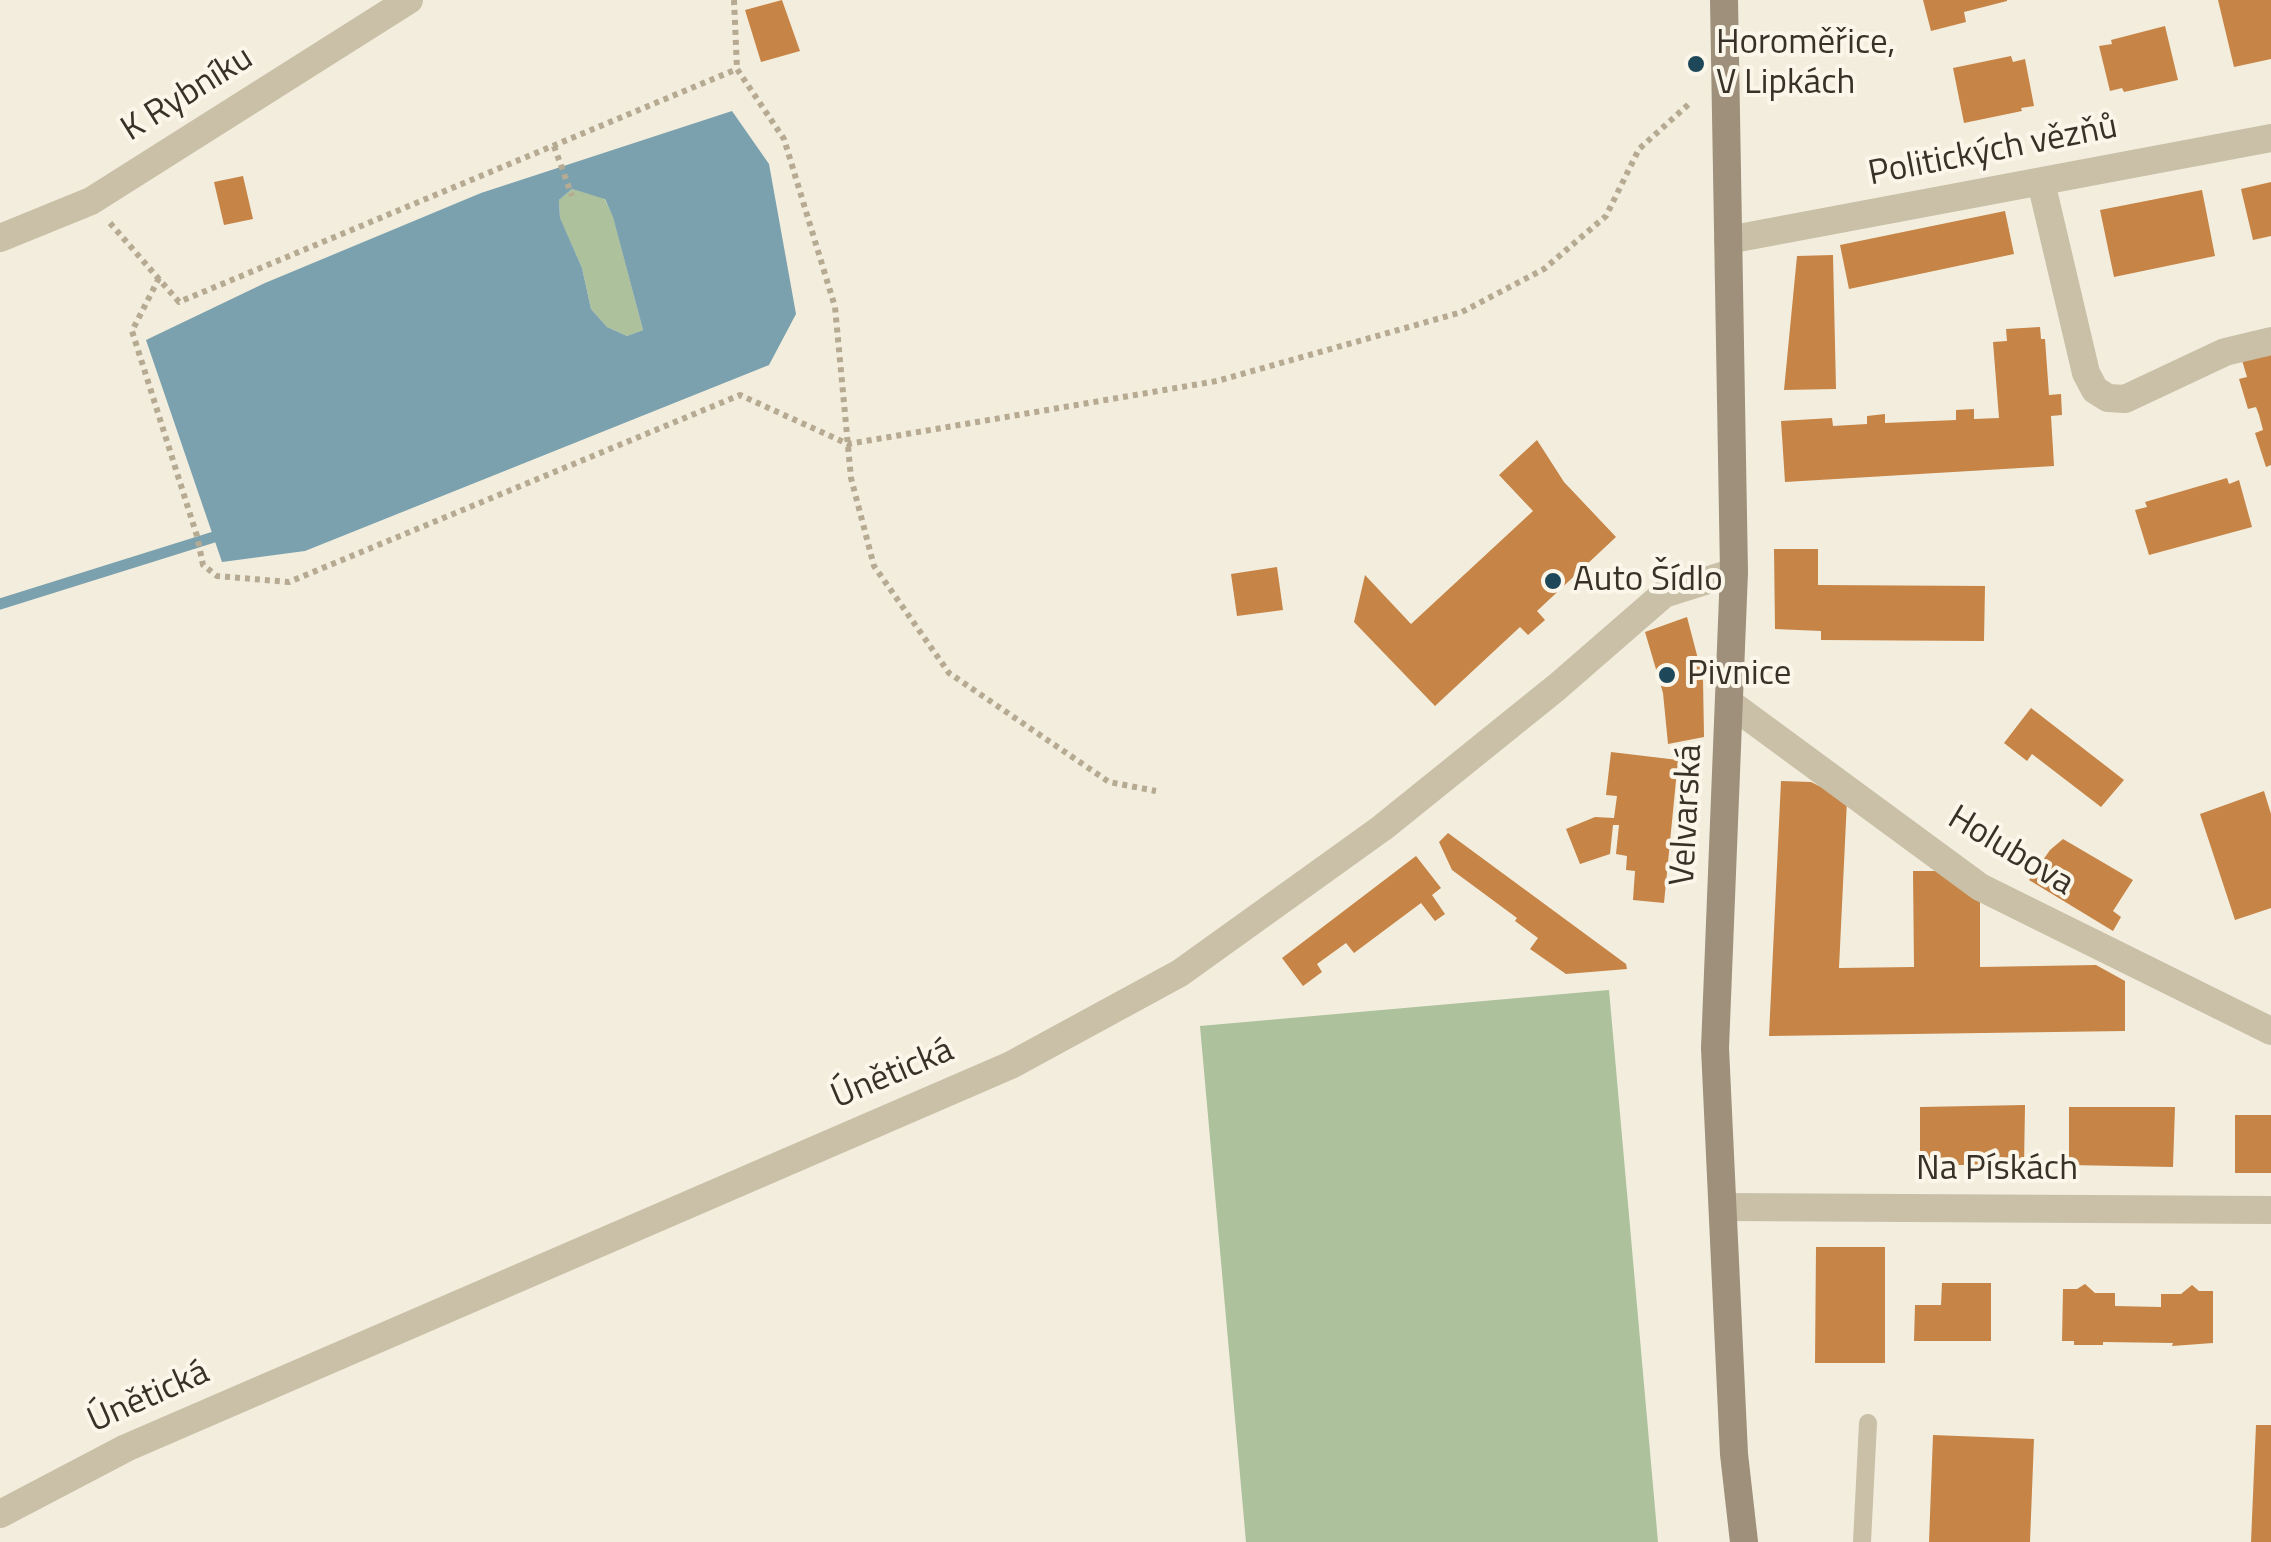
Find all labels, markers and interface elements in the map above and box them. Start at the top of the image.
place label: Horoměřice, V Lipkách [1716,23,1895,105]
street label: K Rybníku [115,38,261,152]
marker: Horoměřice, V Lipkách [1685,53,1707,75]
street label: Politických vězňů [1865,107,2121,197]
place label: Auto Šídlo [1573,560,1723,602]
marker: Auto Šídlo [1542,570,1564,592]
place label: Pivnice [1687,654,1791,696]
marker: Pivnice [1656,664,1678,686]
street label: Velvarská [1663,743,1713,887]
street label: Holubova [1939,798,2081,906]
street label: Únětická [826,1031,960,1119]
street label: Na Pískách [1916,1149,2078,1191]
street label: Únětická [82,1353,216,1443]

